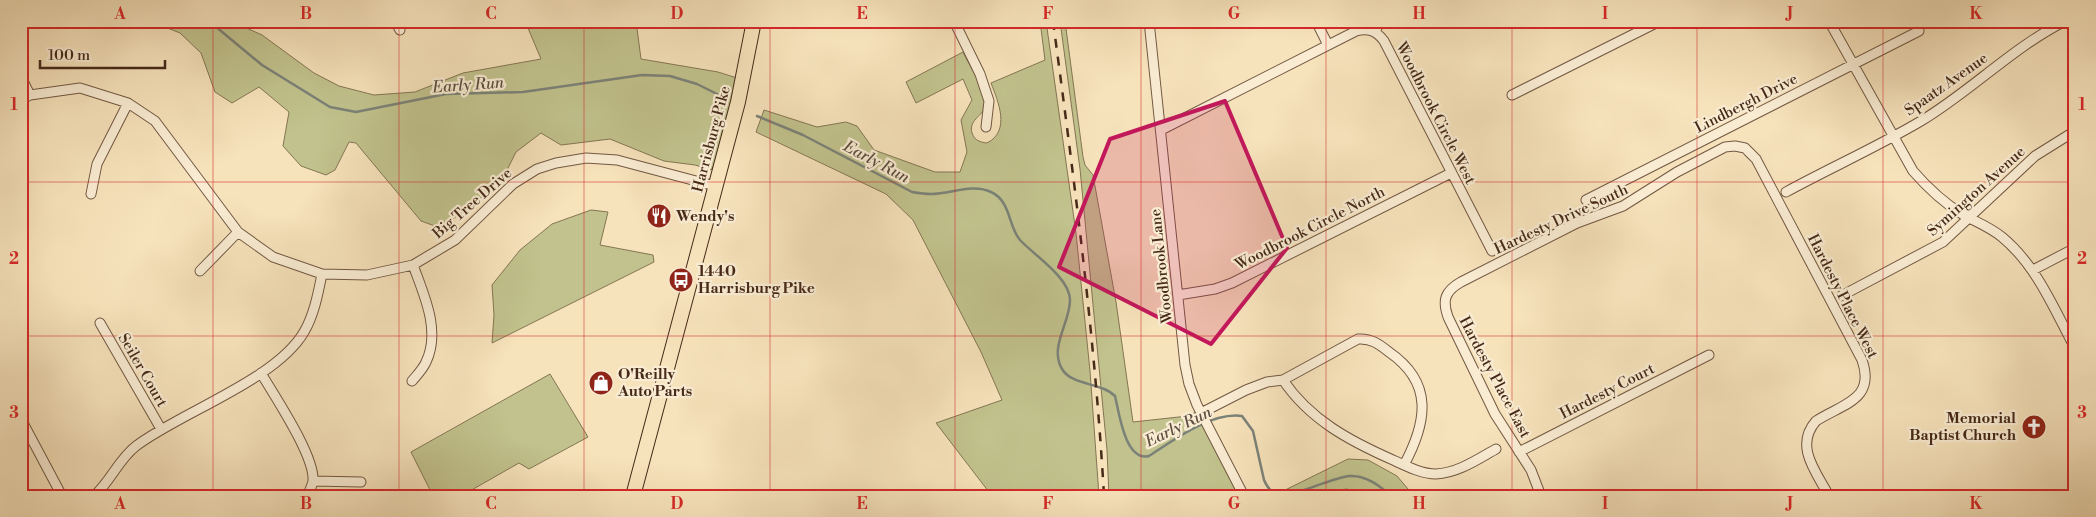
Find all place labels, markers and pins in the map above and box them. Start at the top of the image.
restaurant icon: Wendy's [646,203,672,229]
place label: Wendy's [675,207,734,226]
place label: 1440 Harrisburg Pike [698,262,815,298]
bus stop icon: 1440 Harrisburg Pike [668,267,694,293]
place label: O'Reilly Auto Parts [617,365,692,401]
shop icon: O'Reilly Auto Parts [588,370,614,396]
place label: Memorial Baptist Church [1909,409,2017,445]
church icon: Memorial Baptist Church [2021,414,2047,440]

